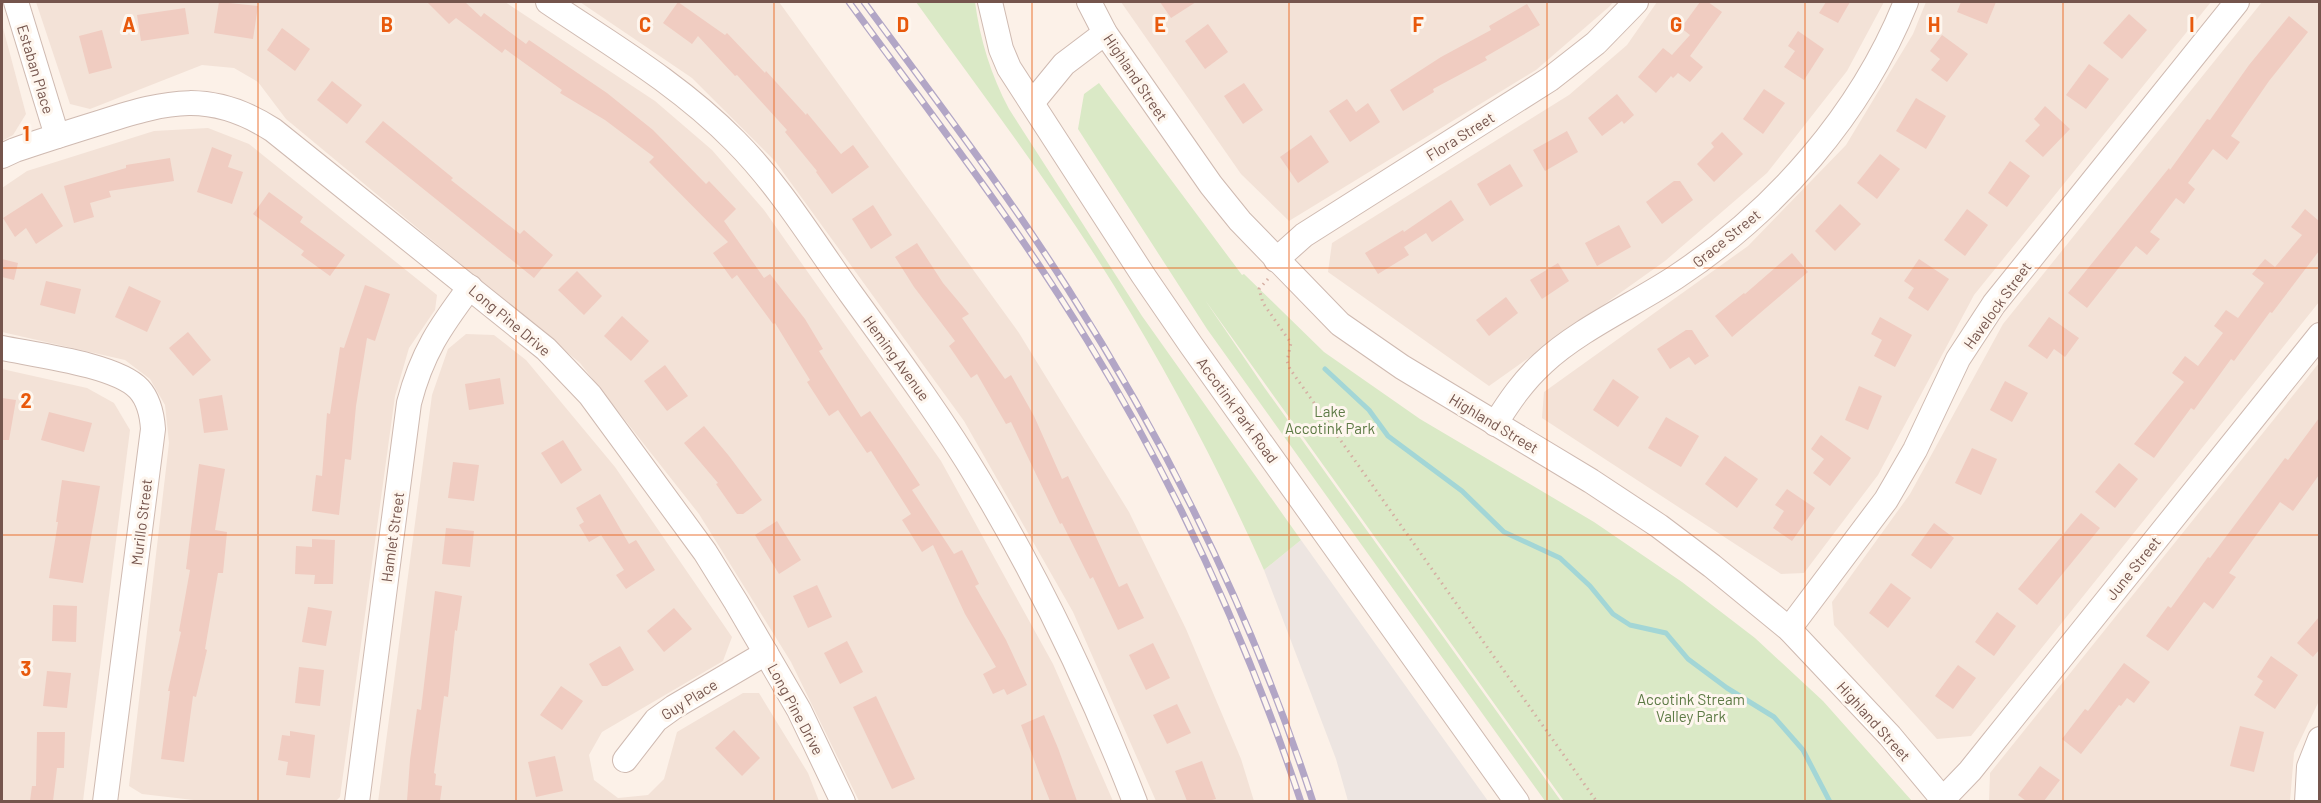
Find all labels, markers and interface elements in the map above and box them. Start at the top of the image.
text: A [122,12,136,36]
text: B [381,12,393,36]
text: C [639,12,651,36]
text: D [897,12,909,36]
text: E [1154,12,1166,36]
text: F [1412,12,1424,36]
text: G [1670,12,1682,36]
text: H [1928,12,1940,36]
text: I [2189,12,2195,36]
street label: Estaban Place [14,22,58,116]
street label: Highland Street [1100,30,1172,124]
street label: Flora Street [1422,108,1498,164]
text: 1 [22,121,30,145]
street label: Grace Street [1688,205,1764,271]
street label: Havelock Street [1959,258,2035,352]
street label: Long Pine Drive [466,281,554,359]
street label: Heming Avenue [860,312,934,404]
street label: Accotink Park Road [1194,354,1282,466]
text: 2 [20,388,32,412]
street label: Highland Street [1446,389,1542,457]
park label: Lake Accotink Park [1285,402,1375,437]
street label: Murillo Street [127,478,155,566]
street label: Hamlet Street [377,491,407,583]
street label: June Street [2102,533,2164,603]
text: 3 [21,656,31,680]
street label: Long Pine Drive [764,660,828,758]
street label: Guy Place [658,675,720,723]
street label: Highland Street [1834,677,1914,765]
park label: Accotink Stream Valley Park [1637,690,1745,725]

